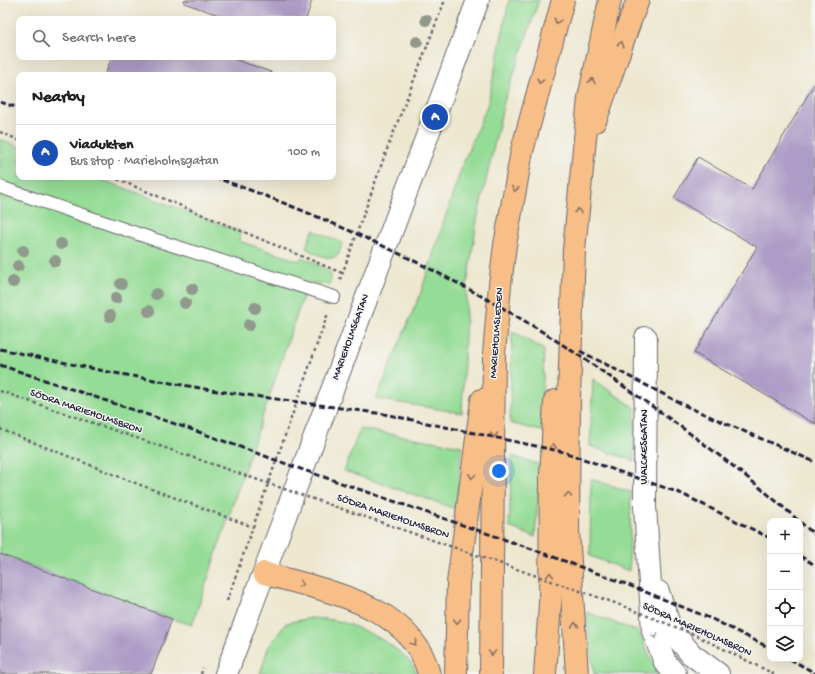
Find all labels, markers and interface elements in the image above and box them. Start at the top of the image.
search box [16,16,336,60]
one-way arrow [553,18,562,25]
icon: search [30,27,52,49]
text: Search here [62,29,136,47]
one-way arrow [616,41,625,48]
one-way arrow [537,77,545,84]
one-way arrow [588,78,596,84]
text: Nearby [32,88,85,108]
pin: A [422,102,448,132]
text: Viadukten [70,136,133,154]
text: A [41,145,49,160]
text: 100 m [288,145,320,160]
text: Bus stop · Marieholmsgatan [70,154,218,169]
one-way arrow [511,186,520,192]
one-way arrow [574,208,583,214]
street label: MARIEHOLMSLEDEN [488,287,506,379]
street label: MARIEHOLMSGATAN [330,292,372,382]
street label: SÖDRA MARIEHOLMSBRON [28,387,144,437]
street label: WALCKESGATAN [639,409,651,485]
one-way arrow [490,432,498,438]
one-way arrow [548,443,557,449]
your location [489,461,509,481]
one-way arrow [468,473,477,479]
street label: SÖDRA MARIEHOLMSBRON [335,492,451,542]
one-way arrow [564,492,572,498]
map controls [767,518,803,662]
button: + [767,518,803,554]
button: − [767,554,803,590]
one-way arrow [546,572,554,578]
one-way arrow [297,579,304,588]
button: locate [767,590,803,626]
street label: SÖDRA MARIEHOLMSBRON [641,601,753,659]
one-way arrow [453,618,461,624]
one-way arrow [570,622,579,628]
button: layers [767,626,803,662]
one-way arrow [650,633,658,640]
one-way arrow [409,638,416,645]
one-way arrow [487,650,496,656]

